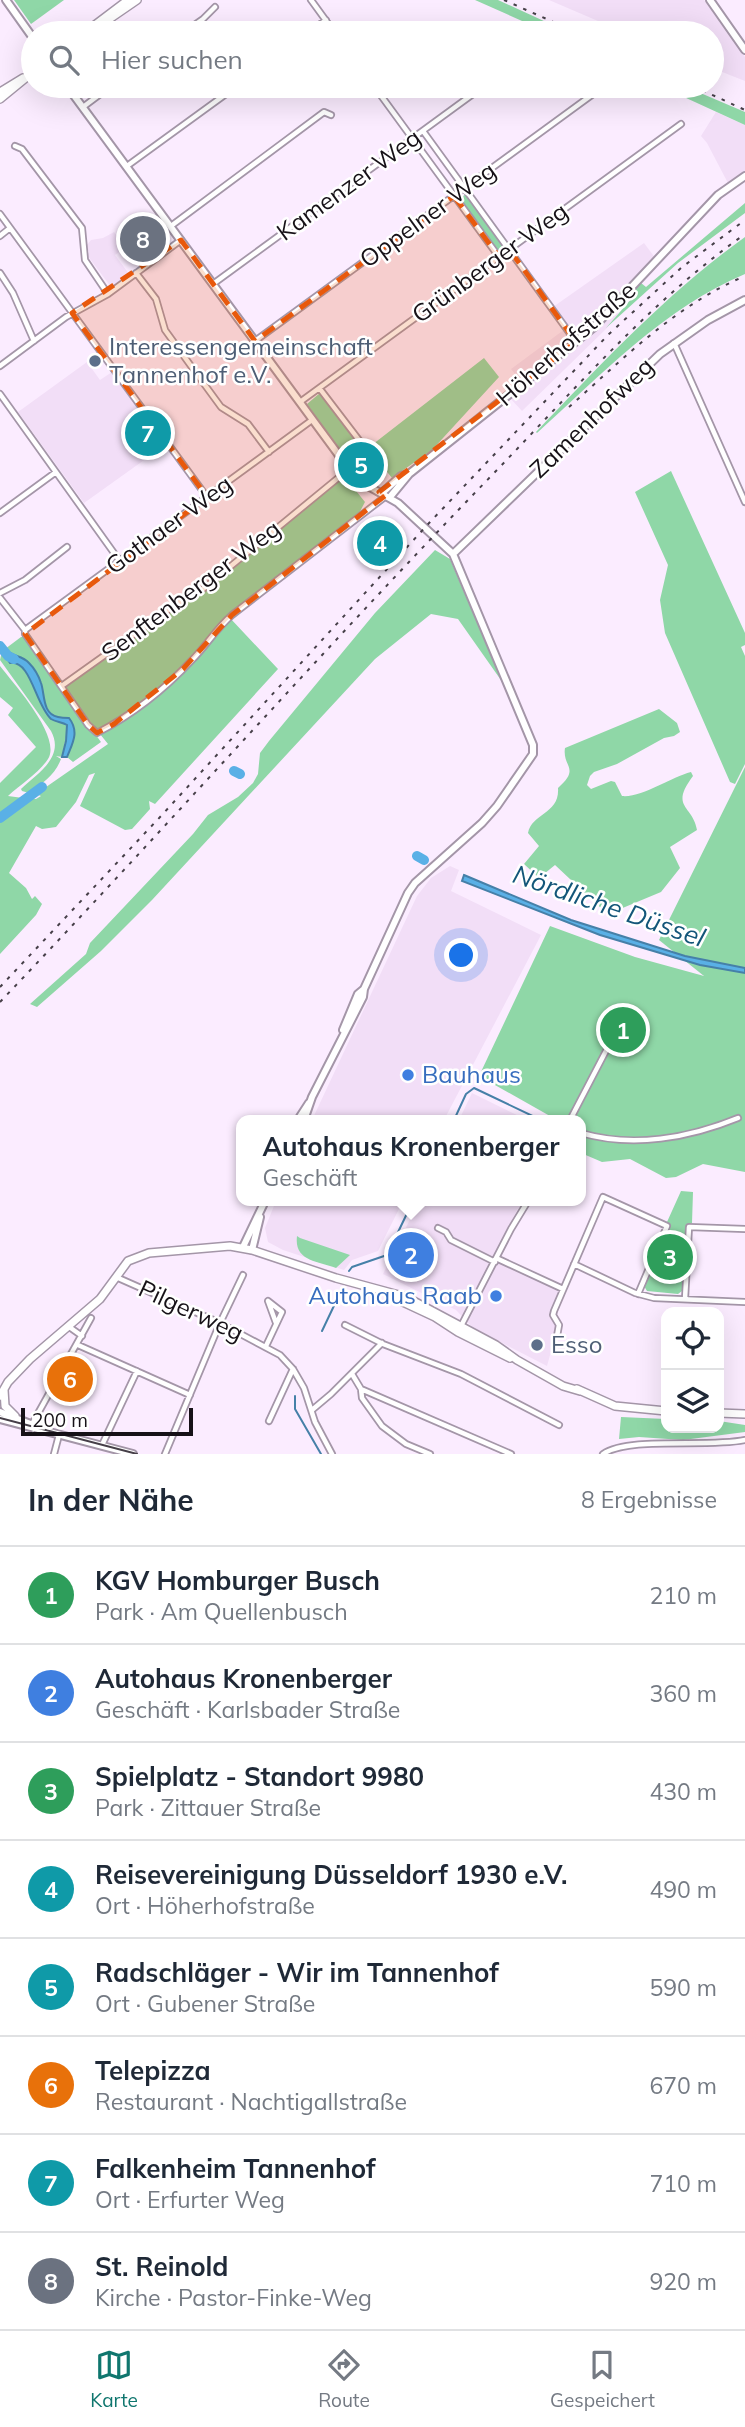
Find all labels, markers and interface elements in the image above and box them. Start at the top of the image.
search box [21,21,724,98]
icon: search [45,41,83,79]
text: Hier suchen [101,43,243,76]
street label: Kamenzer Weg [270,122,426,247]
street label: Oppelner Weg [353,155,501,274]
street label: Grünberger Weg [406,196,573,329]
pin: 8 [120,213,166,265]
street label: Höherhofstraße [489,275,641,412]
place label: Interessengemeinschaft Tannenhof e.V. [109,331,373,389]
street label: Zamenhofweg [523,351,659,484]
marker: Interessengemeinschaft Tannenhof e.V. [87,353,103,369]
pin: 7 [125,407,171,459]
pin: 5 [338,439,384,491]
street label: Gothaer Weg [99,468,237,580]
street label: Senftenberger Weg [95,513,286,667]
pin: 4 [357,517,403,569]
water label: Nördliche Düssel [509,857,710,954]
your location [444,938,478,972]
pin: 1 [600,1004,646,1056]
place label: Bauhaus [422,1059,521,1089]
marker: Bauhaus [400,1067,416,1083]
popup [236,1115,586,1206]
text: Autohaus Kronenberger [263,1130,559,1163]
text: Geschäft [263,1163,357,1192]
pin: 2 [388,1229,434,1281]
pin: 3 [647,1231,693,1283]
street label: Pilgerweg [134,1273,249,1347]
place label: Autohaus Raab [308,1280,482,1310]
marker: Autohaus Raab [488,1288,504,1304]
map controls [661,1307,724,1433]
button: locate [661,1307,724,1370]
place label: Esso [551,1329,602,1359]
marker: Esso [529,1337,545,1353]
pin: 6 [47,1353,93,1405]
button: layers [661,1370,724,1433]
scale bar [21,1405,192,1437]
text: 200 m [32,1408,88,1432]
text: In der Nähe [28,1481,194,1519]
text: 8 Ergebnisse [581,1485,717,1514]
text: KGV Homburger Busch [95,1564,380,1597]
text: 1 [44,1581,58,1610]
text: 210 m [649,1581,717,1610]
text: Park · Am Quellenbusch [95,1597,348,1626]
text: Autohaus Kronenberger [95,1662,392,1695]
text: 2 [44,1679,58,1708]
text: 360 m [649,1679,717,1708]
text: Geschäft · Karlsbader Straße [95,1695,400,1724]
text: Spielplatz - Standort 9980 [95,1760,424,1793]
text: 3 [44,1777,58,1806]
text: 430 m [649,1777,717,1806]
text: Park · Zittauer Straße [95,1793,321,1822]
text: Reisevereinigung Düsseldorf 1930 e.V. [95,1858,567,1891]
text: 4 [44,1875,58,1904]
text: 490 m [649,1875,717,1904]
text: Ort · Höherhofstraße [95,1891,315,1920]
text: Radschläger - Wir im Tannenhof [95,1956,499,1989]
text: 5 [44,1973,58,2002]
text: 590 m [649,1973,717,2002]
text: Ort · Gubener Straße [95,1989,315,2018]
text: Telepizza [95,2054,211,2087]
text: 6 [44,2071,58,2100]
text: 670 m [649,2071,717,2100]
text: Restaurant · Nachtigallstraße [95,2087,407,2116]
text: Falkenheim Tannenhof [95,2152,375,2185]
text: 7 [44,2169,58,2198]
text: 710 m [649,2169,717,2198]
text: Ort · Erfurter Weg [95,2185,285,2214]
text: St. Reinold [95,2250,228,2283]
text: 8 [44,2267,58,2296]
text: 920 m [649,2267,717,2296]
text: Kirche · Pastor-Finke-Weg [95,2283,372,2312]
tab: Karte [90,2346,138,2412]
tab: Route [318,2346,370,2412]
tab: Gespeichert [550,2346,655,2412]

